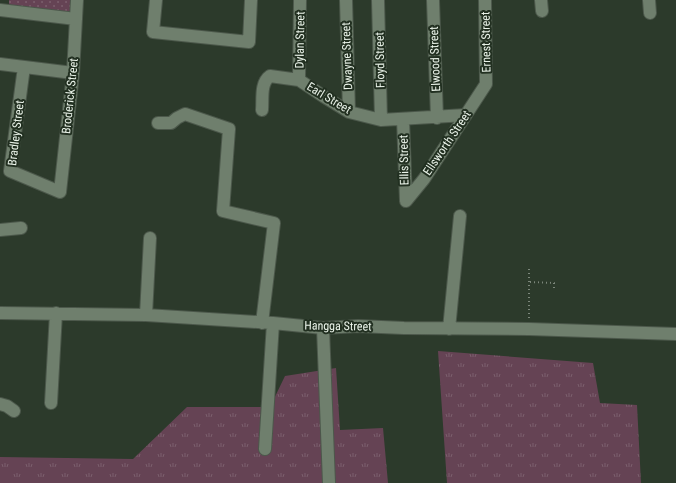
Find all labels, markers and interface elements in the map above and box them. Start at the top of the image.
street label: Dylan Street [293,11,308,69]
street label: Ernest Street [478,11,494,73]
street label: Dwayne Street [339,22,355,90]
street label: Elwood Street [427,26,443,92]
street label: Floyd Street [373,31,387,88]
street label: Broderick Street [59,57,81,134]
street label: Earl Street [304,79,354,117]
street label: Bradley Street [5,99,27,167]
street label: Ellsworth Street [420,108,474,178]
street label: Ellis Street [397,134,411,185]
street label: Hangga Street [304,318,372,334]

